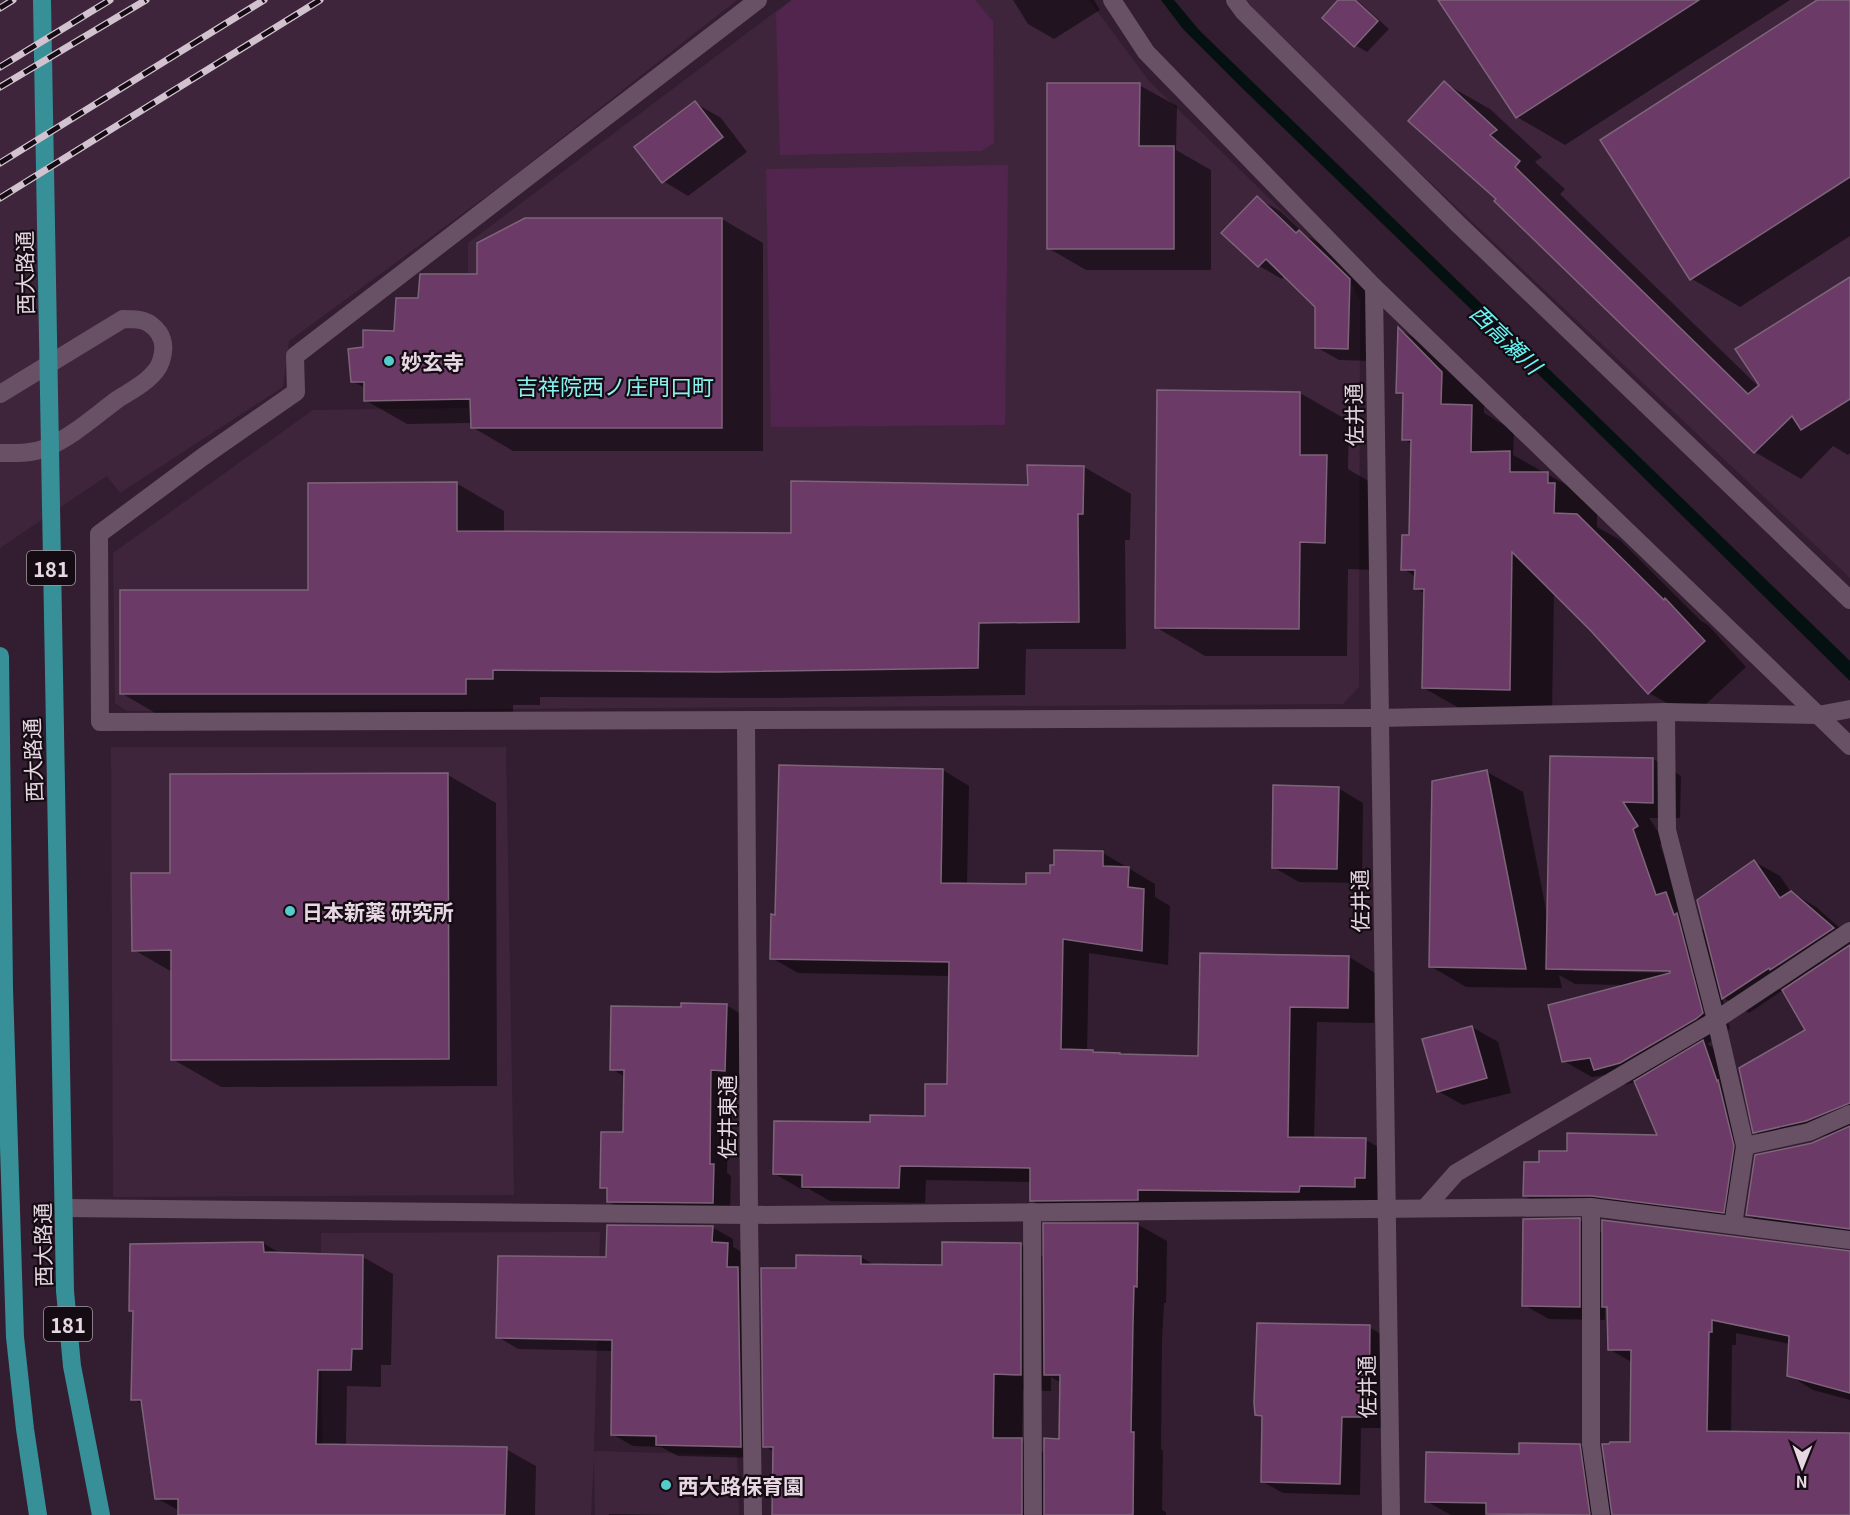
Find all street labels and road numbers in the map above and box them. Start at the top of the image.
street label: 西大路通 [8,231,40,315]
street label: 佐井通 [1337,383,1369,447]
road number: 181 [27,551,75,585]
street label: 西大路通 [16,718,48,802]
street label: 佐井通 [1343,869,1375,933]
street label: 佐井東通 [711,1075,741,1159]
street label: 西大路通 [26,1203,58,1287]
road number: 181 [44,1307,92,1341]
street label: 佐井通 [1350,1355,1382,1419]

